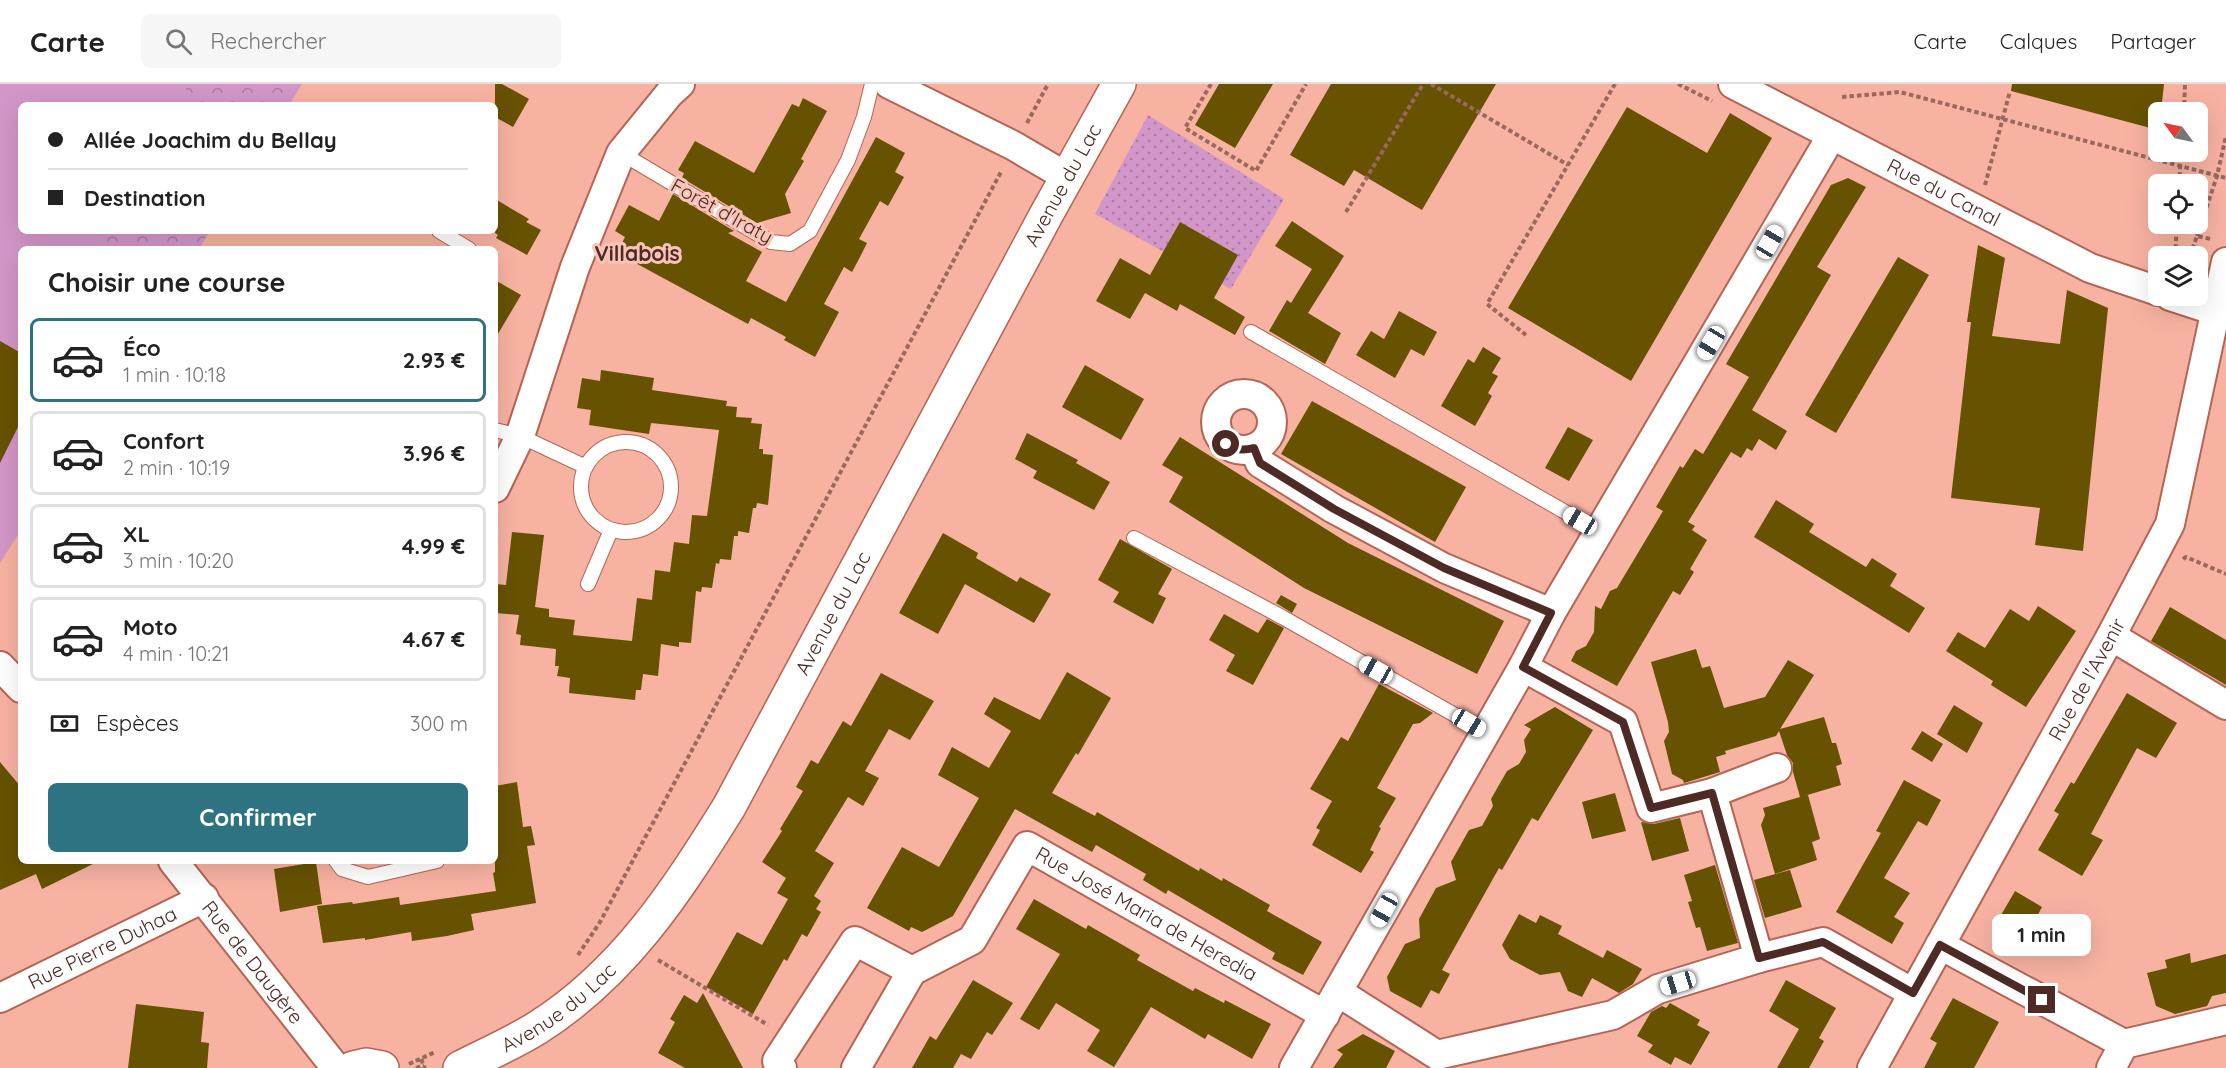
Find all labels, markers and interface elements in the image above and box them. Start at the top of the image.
search box [141,14,561,68]
text: Carte [30,24,105,59]
icon: search [162,25,195,58]
text: Rechercher [210,27,326,55]
text: Carte [1913,28,1967,54]
text: Calques [2000,28,2077,54]
text: Partager [2110,28,2196,54]
north arrow [2148,102,2208,162]
map controls [2148,102,2208,306]
street label: Avenue du Lac [1019,119,1106,251]
text: Allée Joachim du Bellay [84,126,337,154]
street label: Rue du Canal [1883,153,2005,232]
street label: Forêt d'Iraty [667,172,778,249]
button: locate [2148,174,2208,234]
text: Destination [84,184,206,212]
car [1753,222,1787,262]
district label: Villabois [594,240,680,266]
button: layers [2148,246,2208,306]
text: Choisir une course [48,265,285,299]
car [1694,323,1728,363]
icon: car [51,333,105,387]
text: Éco [123,334,161,362]
text: 2.93 € [403,346,465,374]
text: 1 min · 10:18 [123,362,226,387]
icon: car [51,426,105,480]
text: Confort [123,427,205,455]
route start [1212,430,1239,457]
text: 3.96 € [403,439,465,467]
text: 2 min · 10:19 [123,455,230,480]
car [1560,504,1600,538]
icon: car [51,519,105,573]
text: XL [123,520,150,548]
text: 4.99 € [402,532,465,560]
street label: Avenue du Lac [789,547,875,679]
text: 3 min · 10:20 [123,548,234,573]
icon: car [51,612,105,666]
text: Moto [123,613,177,641]
street label: Rue de l'Avenir [2043,613,2130,745]
text: 4.67 € [402,625,465,653]
text: 4 min · 10:21 [123,641,229,666]
car [1356,653,1396,687]
car [1449,706,1489,740]
icon: cash [48,707,81,740]
text: Espèces [96,709,179,737]
text: 300 m [410,711,468,736]
button: Confirmer [48,783,468,852]
street label: Rue José Maria de Heredia [1031,841,1262,986]
car [1367,890,1401,930]
street label: Rue de Daugère [197,895,309,1029]
street label: Rue Pierre Duhaa [24,900,180,994]
callout: 1 min [1992,913,2092,955]
text: 1 min [2017,922,2066,947]
street label: Avenue du Lac [497,957,621,1057]
car [1658,969,1698,997]
route end [2028,986,2055,1013]

